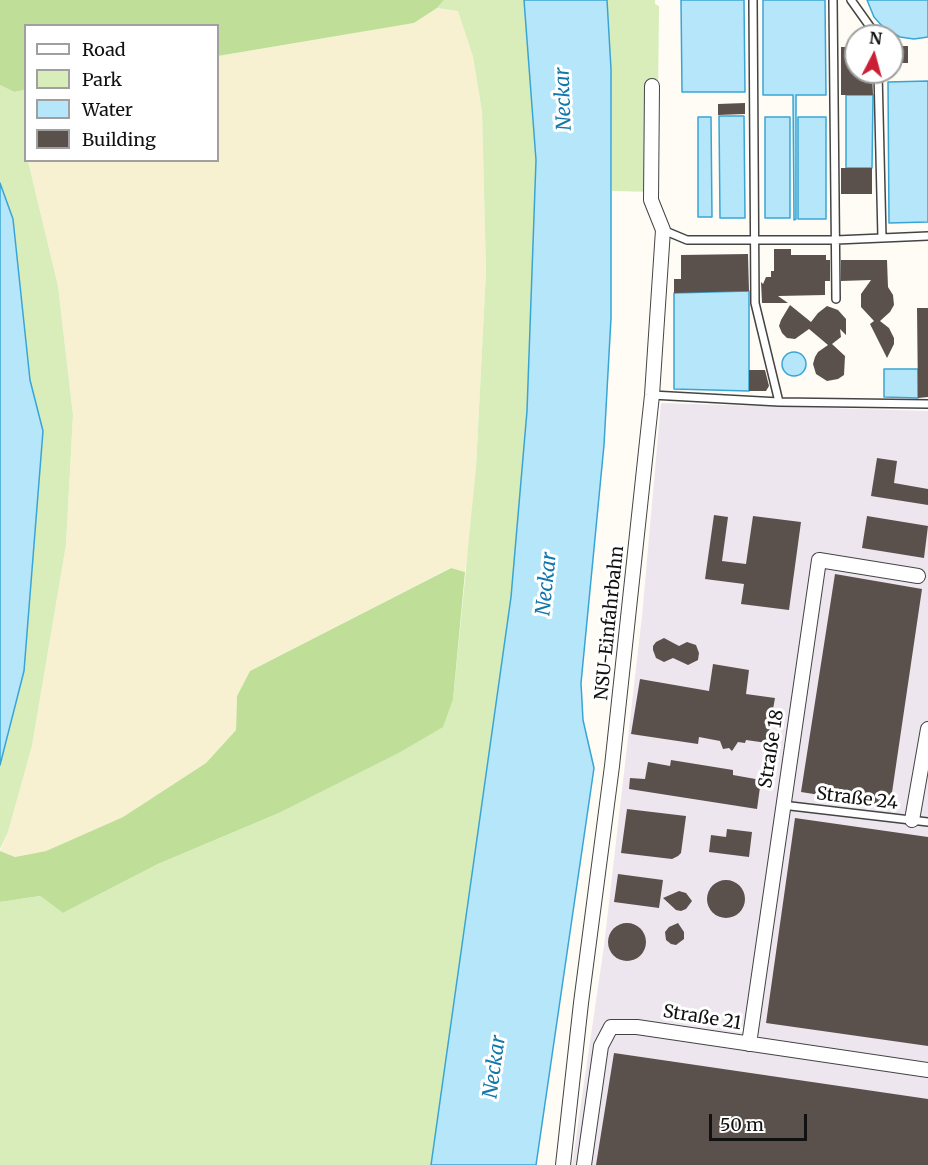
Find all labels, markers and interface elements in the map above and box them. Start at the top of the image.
legend [24,24,219,162]
north arrow [844,24,904,84]
text: N [868,27,883,49]
text: Road [82,38,126,61]
water label: Neckar [551,67,577,131]
text: Park [82,68,122,91]
text: Water [82,98,133,121]
text: Building [82,128,156,151]
street label: NSU-Einfahrbahn [591,545,629,701]
water label: Neckar [532,551,562,617]
street label: Straße 18 [755,708,789,790]
street label: Straße 24 [815,783,899,815]
street label: Straße 21 [661,1001,743,1035]
water label: Neckar [479,1034,511,1100]
scale bar [712,1102,810,1140]
text: 50 m [720,1113,764,1136]

